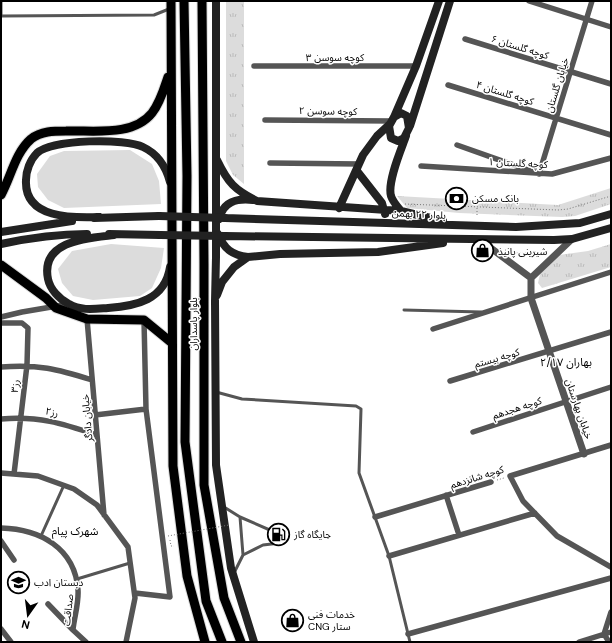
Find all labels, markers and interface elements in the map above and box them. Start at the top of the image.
street label: کوچه گلستان ۶ [490,32,551,62]
street label: کوچه سوسن ۳ [306,51,365,64]
street label: خیابان گلستان [542,56,572,114]
street label: کوچه گلستان ۴ [475,78,536,108]
street label: کوچه سوسن ۲ [299,104,358,118]
street label: کوچه گلستان ۱ [488,155,549,171]
bank icon: بانک مسکن [443,185,469,211]
place label: بانک مسکن [472,192,519,205]
street label: بلوار ۲۲ بهمن [392,206,447,222]
shop icon: شیرینی پانیذ [469,238,495,264]
place label: شیرینی پانیذ [498,245,547,258]
street label: بلوار پاسداران [187,297,200,351]
street label: کوچه بیستم [473,345,522,372]
district label: ۲/۱۷ بهاران [540,355,592,369]
street label: خیابان بهارستان [563,377,595,441]
street label: رز۳ [8,378,22,393]
street label: خیابان دادگر [78,394,96,443]
street label: کوچه هجدهم [491,394,544,423]
street label: رز۲ [44,404,60,420]
street label: کوچه شانزدهم [449,462,507,492]
fuel station icon: جایگاه گاز [266,521,292,547]
district label: شهرک پیام [52,524,99,539]
place label: جایگاه گاز [293,528,331,541]
school or university icon: دبستان ادب [6,569,32,595]
place label: دبستان ادب [34,576,83,589]
street label: صداقت [60,593,76,627]
north arrow [8,595,48,635]
shop icon: خدمات فنی‌ CNG ستار [279,607,305,633]
place label: خدمات فنی‌ CNG ستار [308,608,355,633]
text: N [20,617,31,632]

